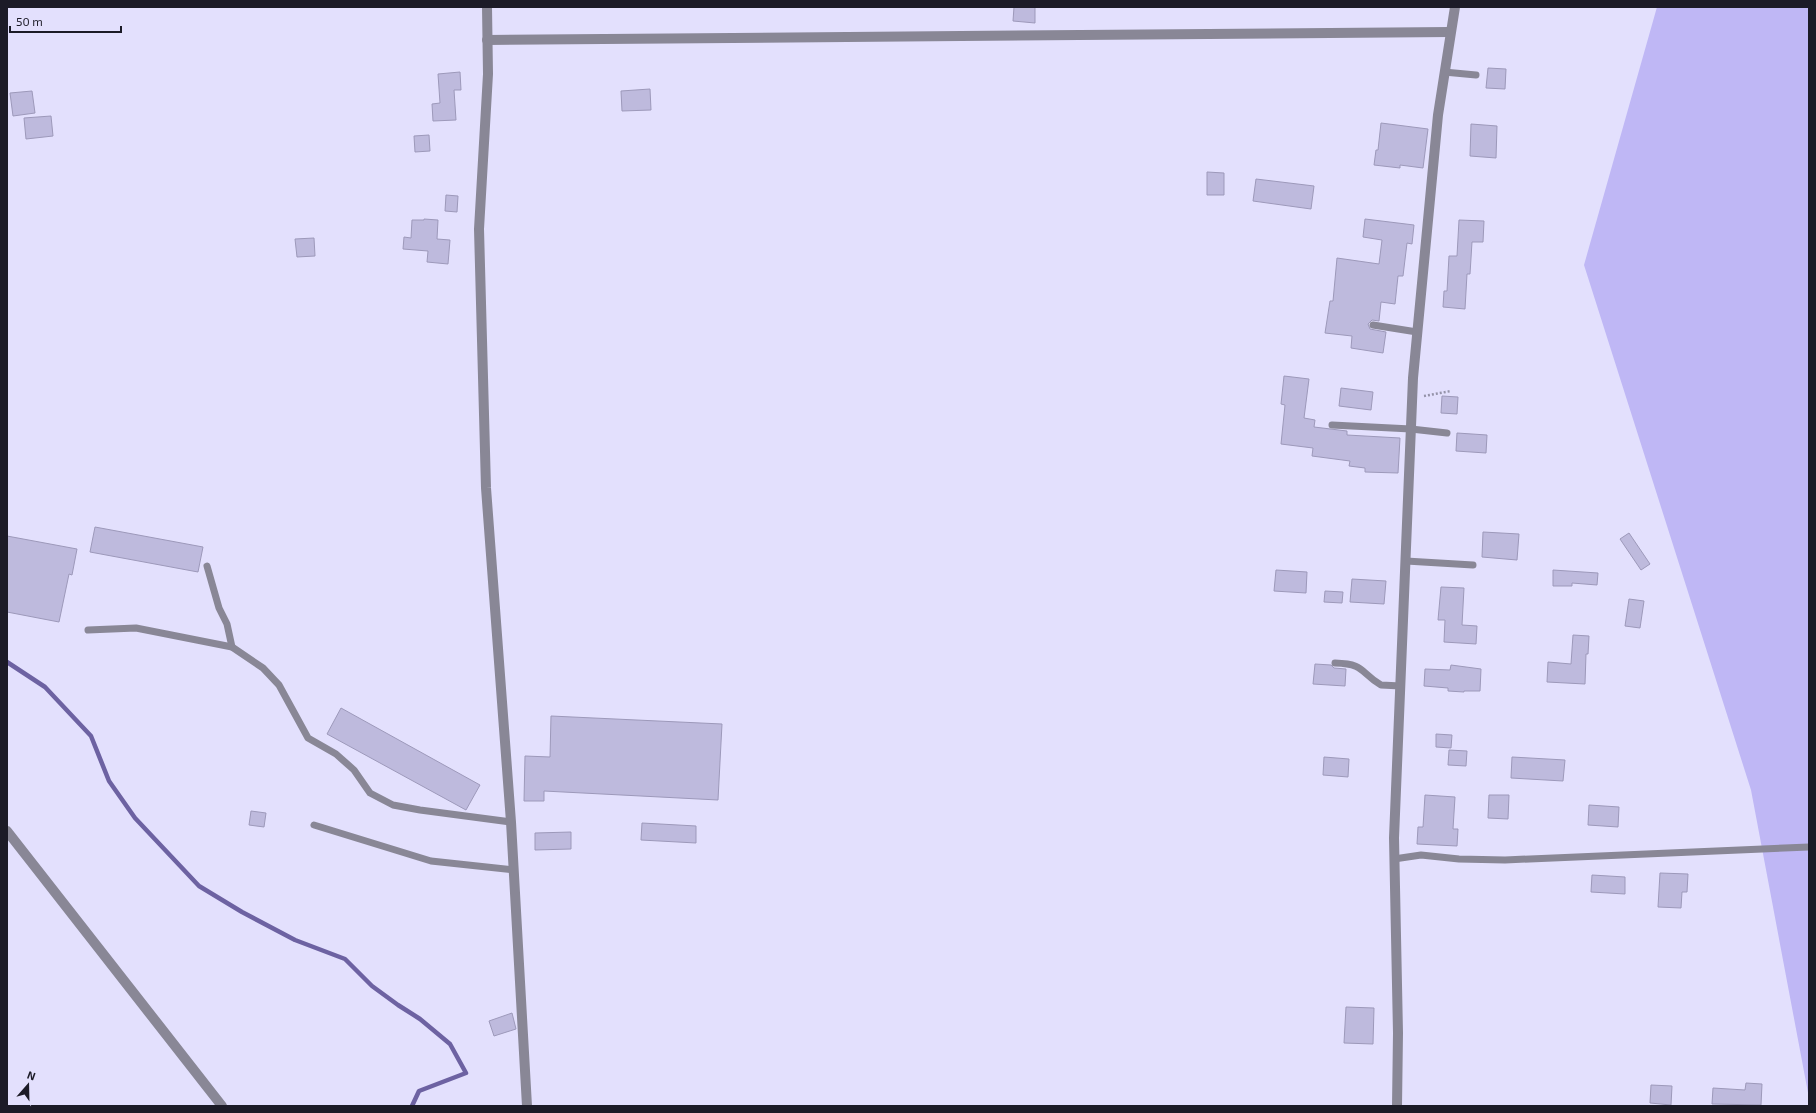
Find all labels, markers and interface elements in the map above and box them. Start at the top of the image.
scale bar [10,8,121,34]
text: 50 m [16,14,43,28]
north arrow [8,1065,48,1105]
text: N [26,1068,38,1083]

